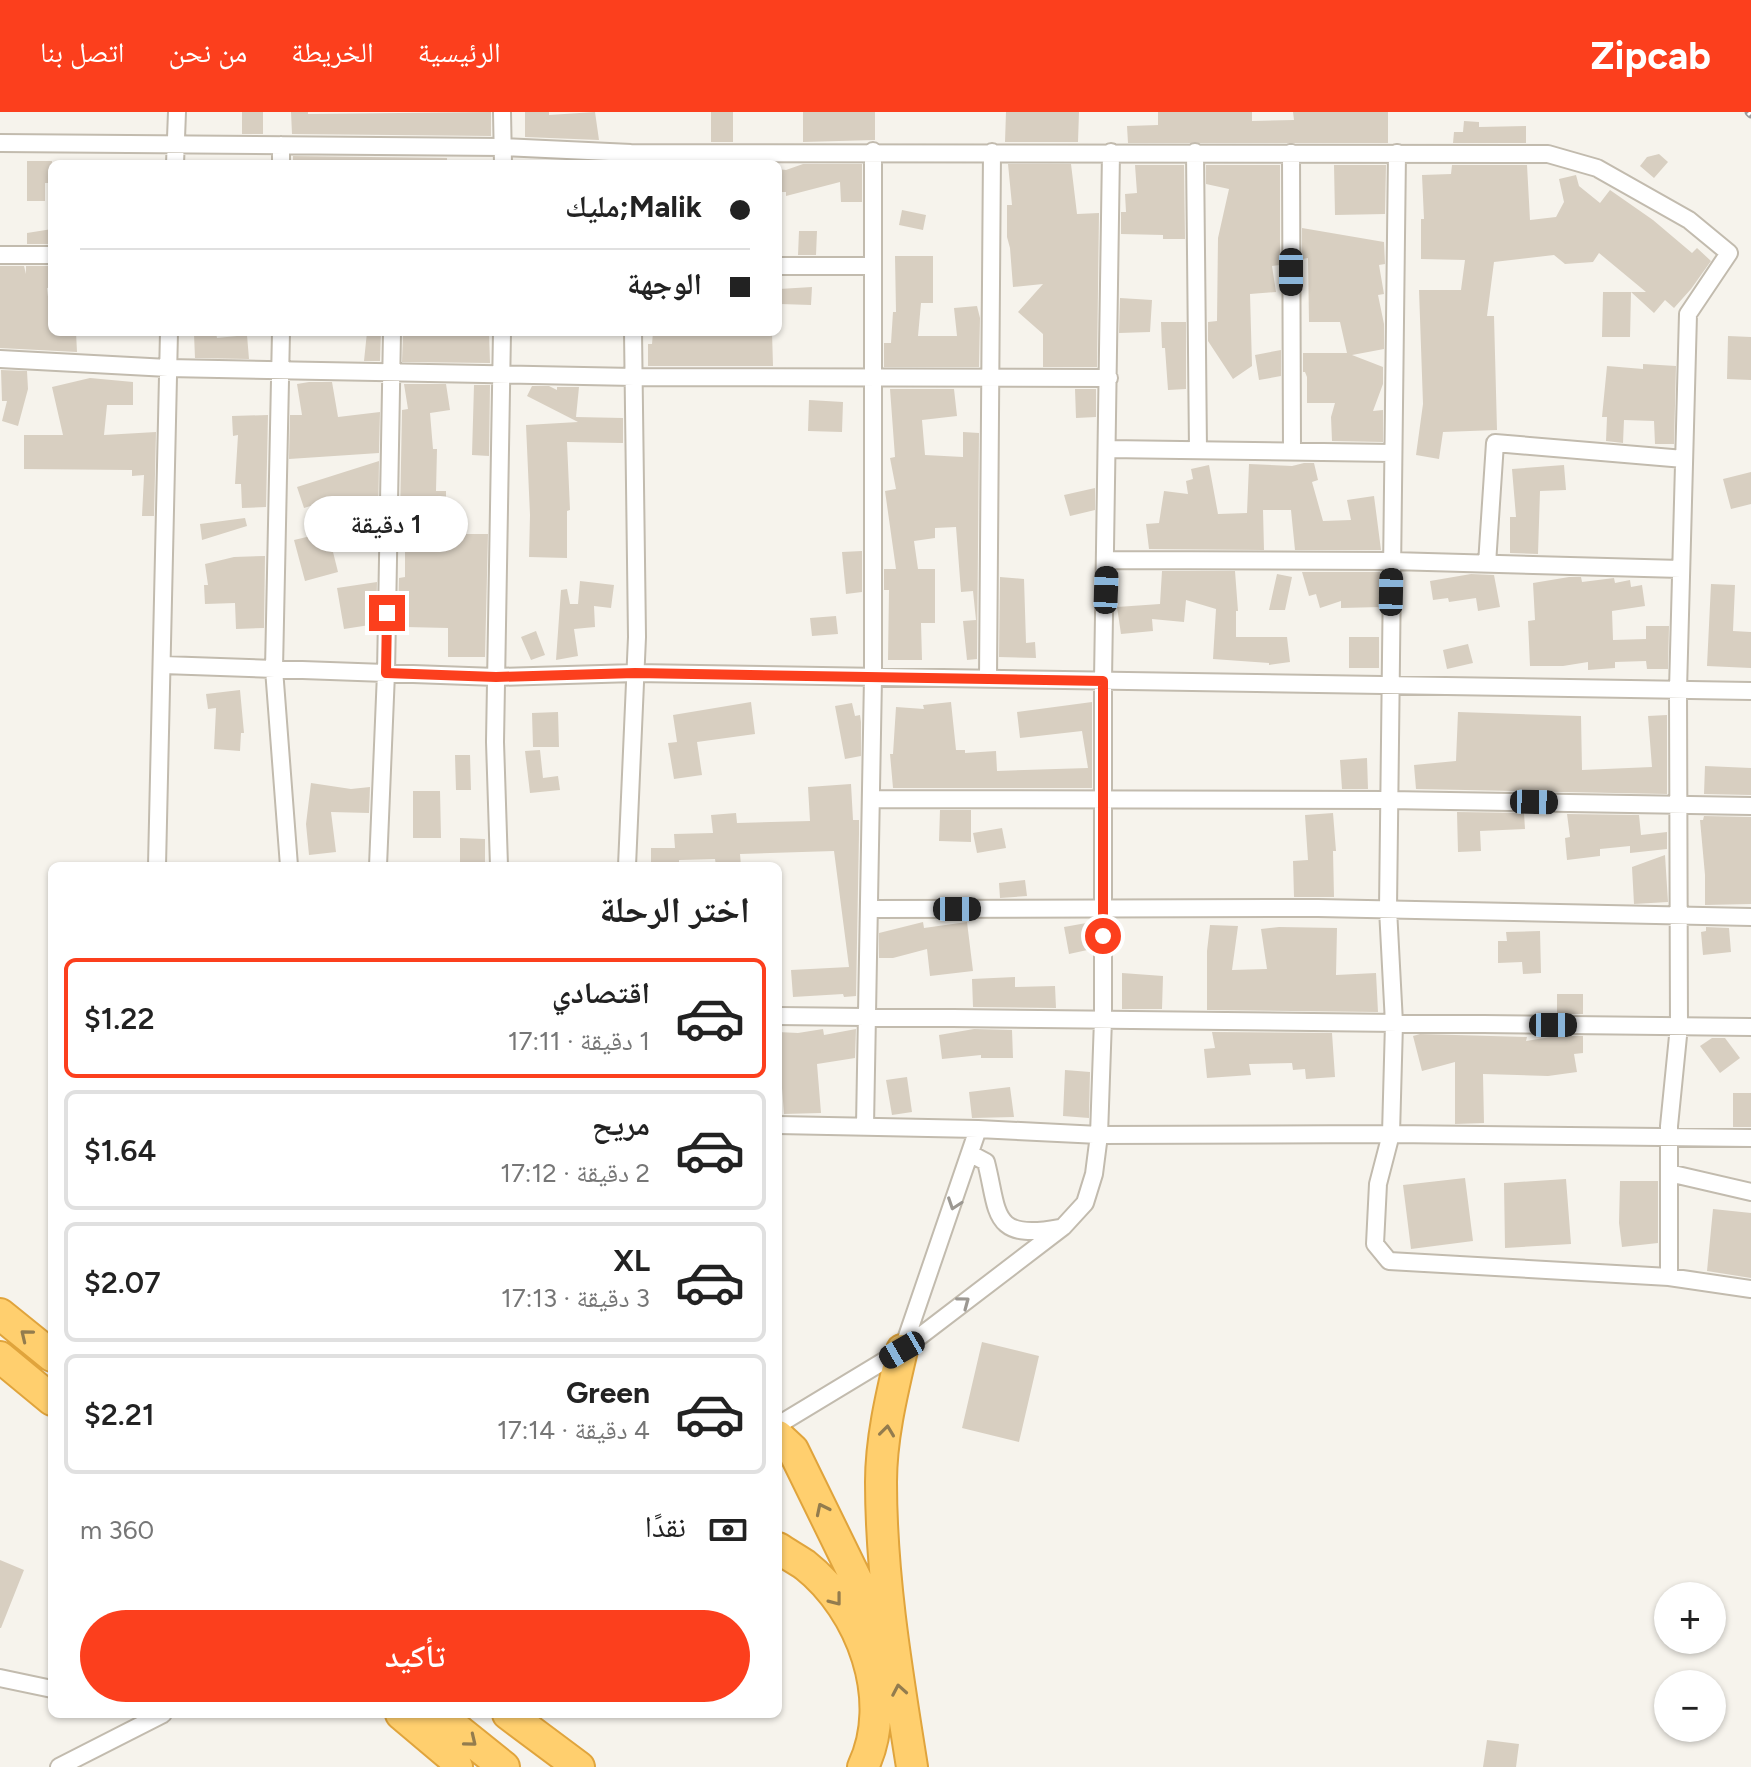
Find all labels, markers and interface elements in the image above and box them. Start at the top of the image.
text: Zipcab [1591,33,1711,79]
text: اتصل بنا [40,35,124,69]
text: من نحن [168,35,247,69]
text: الخريطة [291,35,374,69]
text: الرئيسية [418,35,501,69]
text: Malik;مليك [565,188,702,225]
car [1279,248,1303,296]
text: الوجهة [627,265,702,302]
callout: 1 دقيقة [305,497,469,553]
text: 1 دقيقة [350,508,422,540]
car [1093,566,1119,614]
car [1379,568,1403,616]
route end [369,595,405,631]
car [1510,790,1558,814]
text: اختر الرحلة [599,888,750,931]
car [933,897,981,921]
route start [1085,918,1121,954]
text: اقتصادي [552,974,650,1011]
icon: car [674,982,746,1054]
text: $1.22 [84,1000,155,1037]
car [1529,1013,1577,1037]
text: 1 دقيقة · 17:11 [508,1025,650,1057]
text: مريح [592,1106,650,1143]
icon: car [674,1114,746,1186]
text: $1.64 [84,1132,156,1169]
text: 2 دقيقة · 17:12 [500,1157,650,1189]
one-way arrow [948,1196,964,1210]
text: XL [614,1242,650,1279]
icon: car [674,1246,746,1318]
text: $2.07 [84,1264,161,1301]
text: 3 دقيقة · 17:13 [501,1282,650,1314]
one-way arrow [955,1298,970,1312]
car [875,1328,929,1372]
one-way arrow [21,1330,35,1345]
text: Green [566,1374,650,1411]
icon: car [674,1378,746,1450]
text: $2.21 [84,1396,155,1433]
text: 4 دقيقة · 17:14 [497,1414,650,1446]
one-way arrow [878,1424,895,1437]
one-way arrow [816,1502,831,1517]
text: نقدًا [645,1508,686,1545]
icon: cash [706,1508,750,1552]
text: 360 m [80,1514,154,1546]
map controls [1654,1582,1726,1742]
button: + [1654,1582,1726,1654]
one-way arrow [826,1591,840,1606]
button: تأكيد [80,1610,750,1702]
button: − [1654,1670,1726,1742]
one-way arrow [891,1683,908,1697]
one-way arrow [462,1731,477,1745]

